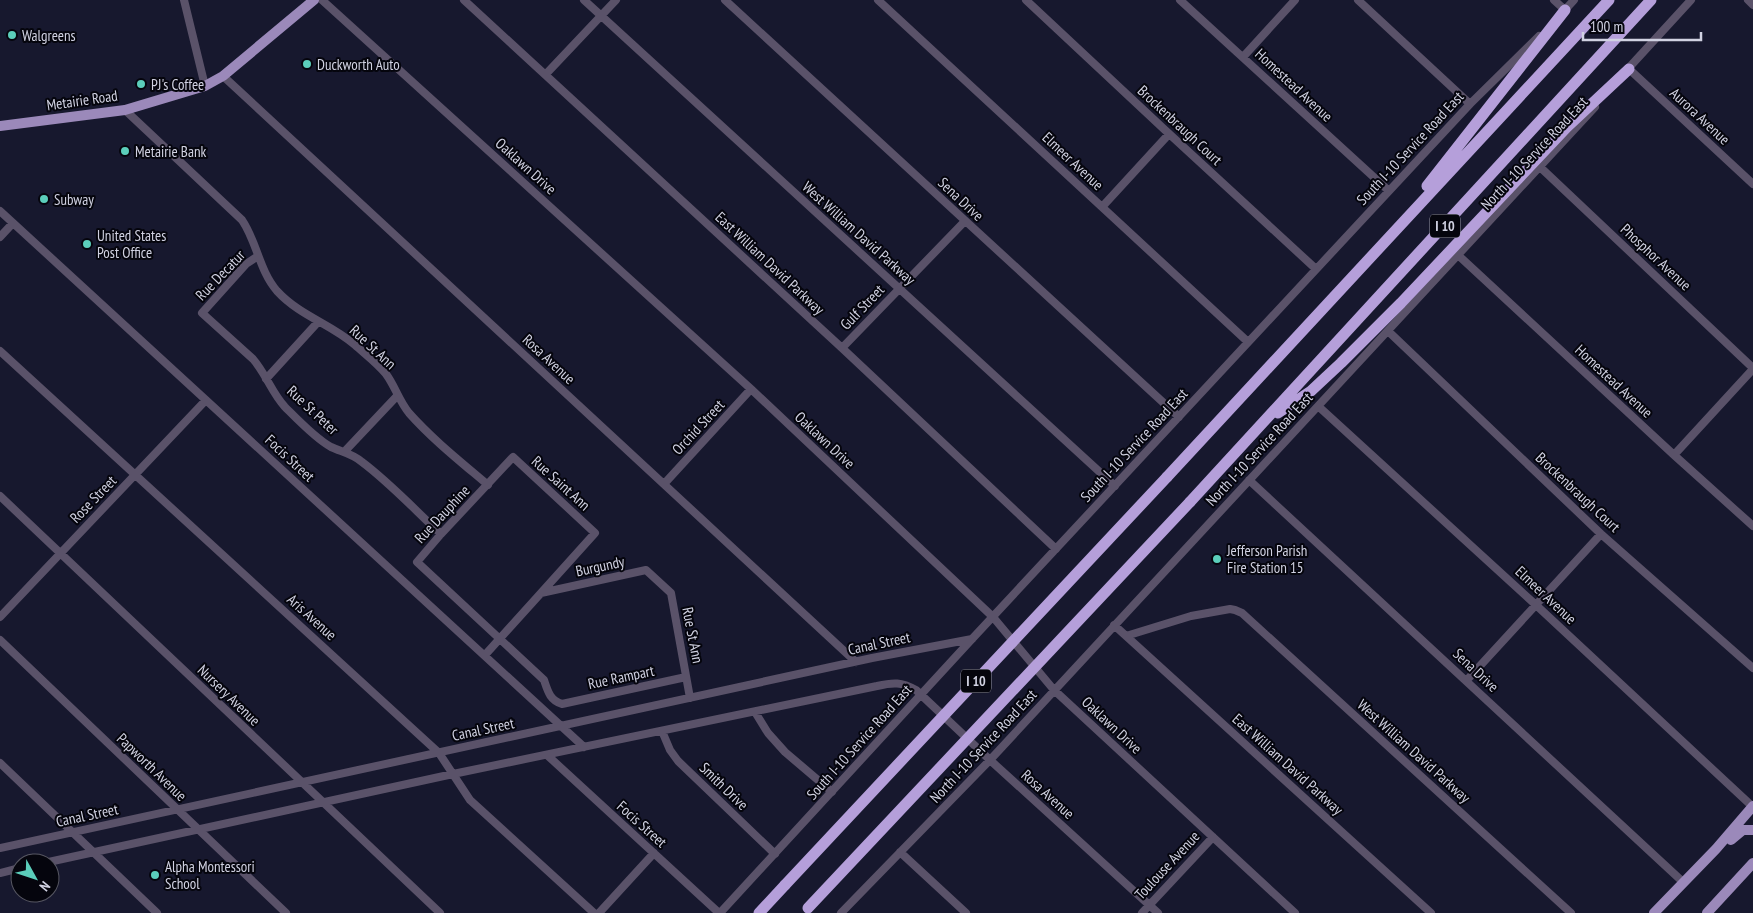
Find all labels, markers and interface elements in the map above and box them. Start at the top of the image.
scale bar [1583,10,1700,42]
text: 100 m [1590,17,1623,36]
place label: Walgreens [22,26,76,45]
marker: Walgreens [6,29,18,41]
street label: Homestead Avenue [1251,44,1337,126]
place label: Duckworth Auto [317,55,400,74]
marker: Duckworth Auto [301,58,313,70]
place label: PJ's Coffee [151,75,204,94]
marker: PJ's Coffee [135,78,147,90]
street label: Brockenbraugh Court [1134,81,1226,169]
street label: Aurora Avenue [1666,83,1734,149]
street label: Metairie Road [45,86,119,114]
street label: South I-10 Service Road East [1352,87,1468,209]
street label: North I-10 Service Road East [1477,92,1591,214]
street label: Elmeer Avenue [1038,128,1108,194]
street label: Oaklawn Drive [492,134,560,198]
place label: Metairie Bank [135,142,207,161]
marker: Metairie Bank [119,145,131,157]
street label: Sena Drive [934,173,988,225]
street label: West William David Parkway [798,177,920,289]
place label: Subway [54,190,94,209]
marker: Subway [38,193,50,205]
street label: East William David Parkway [711,207,829,319]
road number: I 10 [1430,215,1460,238]
street label: Phosphor Avenue [1617,220,1695,294]
place label: United States Post Office [97,226,166,262]
marker: United States Post Office [81,238,93,250]
street label: Rue Decatur [191,245,249,304]
street label: Gulf Street [836,280,888,334]
street label: Rue St Ann [346,321,400,373]
street label: Rosa Avenue [519,330,579,388]
street label: Homestead Avenue [1571,340,1657,422]
street label: Rue St Peter [283,381,343,439]
street label: South I-10 Service Road East [1076,384,1192,506]
street label: North I-10 Service Road East [1202,388,1316,510]
street label: Orchid Street [668,396,728,458]
street label: Oaklawn Drive [791,407,859,473]
street label: Focis Street [261,430,319,486]
street label: Brockenbraugh Court [1532,448,1624,536]
street label: Rue Saint Ann [528,452,594,514]
street label: Rose Street [66,471,120,527]
street label: Rue Dauphine [410,481,474,547]
place label: Jefferson Parish Fire Station 15 [1226,541,1307,577]
street label: Burgundy [574,551,626,580]
marker: Jefferson Parish Fire Station 15 [1211,553,1223,565]
street label: Elmeer Avenue [1511,562,1581,628]
street label: Aris Avenue [283,590,341,644]
street label: Rue St Ann [678,605,708,665]
street label: Canal Street [846,627,912,659]
street label: Sena Drive [1449,644,1503,696]
street label: Nursery Avenue [194,660,264,730]
street label: Rue Rampart [586,661,656,693]
road number: I 10 [961,669,991,692]
street label: South I-10 Service Road East [802,680,916,804]
street label: North I-10 Service Road East [926,685,1040,807]
street label: Oaklawn Drive [1078,692,1146,758]
street label: West William David Parkway [1353,695,1475,807]
street label: East William David Parkway [1229,709,1348,819]
street label: Canal Street [450,713,516,745]
street label: Papworth Avenue [113,729,191,805]
street label: Smith Drive [696,758,752,814]
street label: Rosa Avenue [1018,765,1078,823]
street label: Focis Street [613,797,671,851]
street label: Canal Street [54,799,120,831]
street label: Toulouse Avenue [1131,827,1203,903]
north arrow [10,853,60,903]
place label: Alpha Montessori School [165,857,255,893]
marker: Alpha Montessori School [149,869,161,881]
text: N [36,878,54,895]

